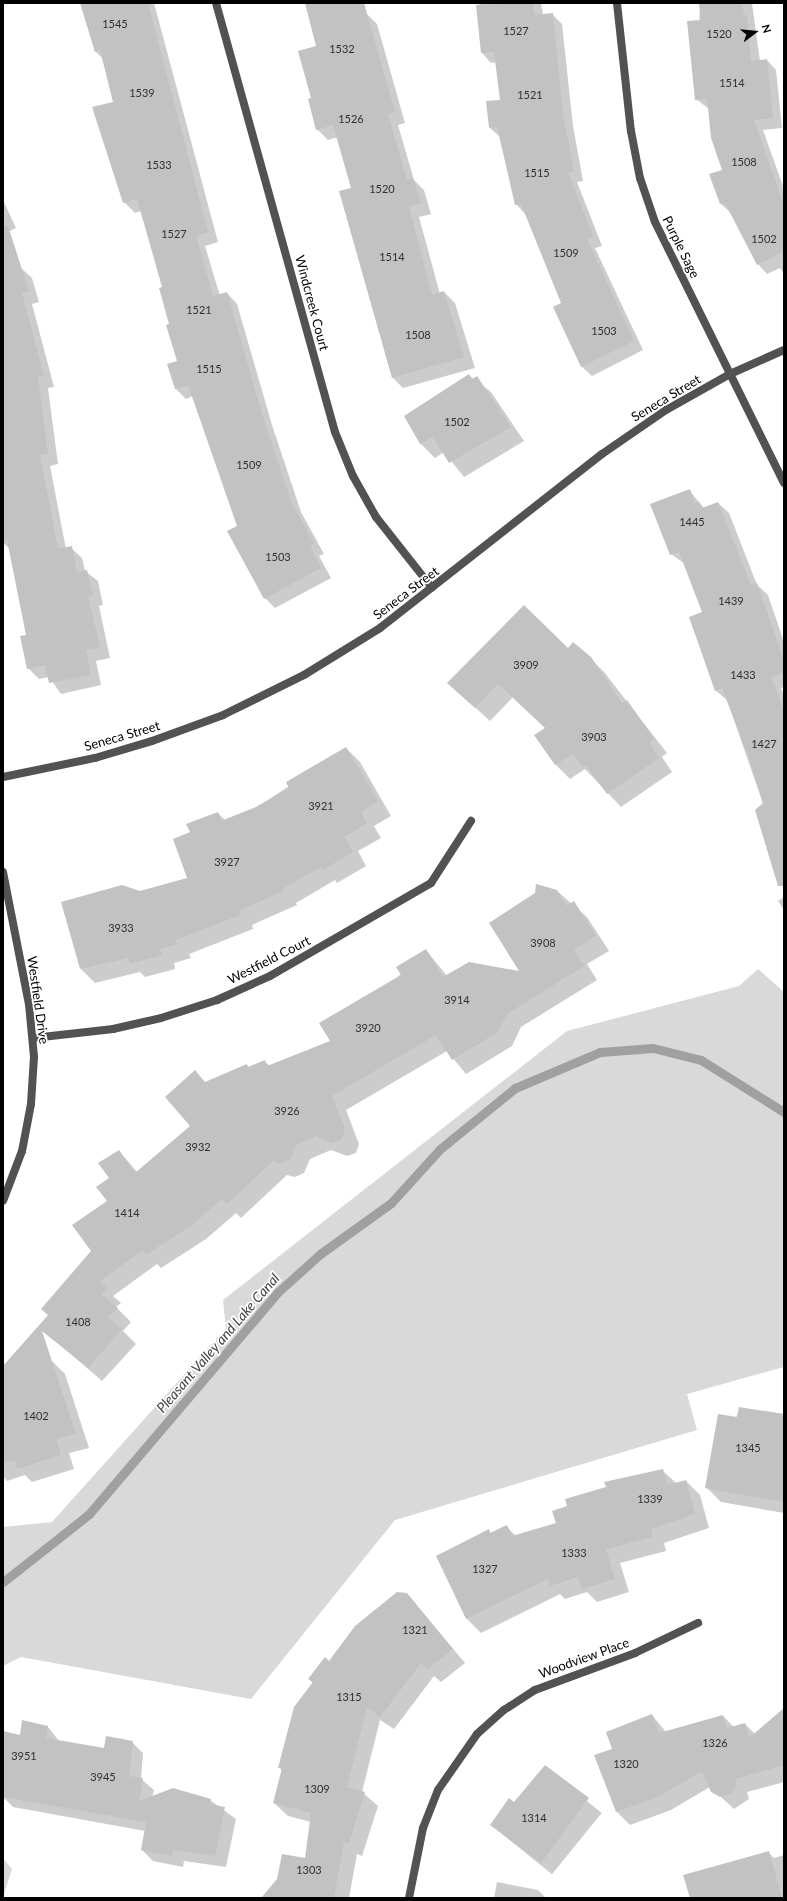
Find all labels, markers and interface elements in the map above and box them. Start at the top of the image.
north arrow [735,12,775,52]
house number: 1545 [102,17,128,31]
text: N [760,23,774,34]
house number: 1527 [503,24,529,38]
house number: 1520 [706,27,732,41]
house number: 1532 [329,42,355,56]
house number: 1514 [719,76,745,90]
house number: 1539 [129,86,155,100]
house number: 1521 [517,88,543,102]
house number: 1526 [338,112,364,126]
house number: 1508 [731,155,757,169]
house number: 1533 [146,158,172,172]
house number: 1515 [524,166,550,180]
house number: 1520 [369,182,395,196]
street label: Purple Sage [659,213,703,281]
house number: 1527 [161,227,187,241]
house number: 1502 [751,232,777,246]
house number: 1509 [553,246,579,260]
house number: 1514 [379,250,405,264]
street label: Windcreek Court [292,254,332,352]
house number: 1521 [186,303,212,317]
house number: 1503 [591,324,617,338]
house number: 1508 [405,328,431,342]
house number: 1515 [196,362,222,376]
street label: Seneca Street [628,371,704,425]
house number: 1502 [444,415,470,429]
house number: 1509 [236,458,262,472]
house number: 1445 [679,515,705,529]
house number: 1503 [265,550,291,564]
street label: Seneca Street [370,563,442,623]
house number: 1439 [718,594,744,608]
house number: 3909 [513,658,539,672]
house number: 1433 [730,668,756,682]
street label: Seneca Street [82,718,162,754]
house number: 3903 [581,730,607,744]
house number: 1427 [751,737,777,751]
house number: 3921 [308,799,334,813]
house number: 3927 [214,855,240,869]
house number: 3933 [108,921,134,935]
street label: Westfield Court [225,933,313,987]
house number: 3908 [530,936,556,950]
street label: Westfield Drive [24,955,52,1045]
house number: 3914 [444,993,470,1007]
house number: 3920 [355,1021,381,1035]
house number: 3926 [274,1104,300,1118]
house number: 3932 [185,1140,211,1154]
house number: 1414 [114,1206,140,1220]
water label: Pleasant Valley and Lake Canal [153,1270,283,1416]
house number: 1408 [65,1315,91,1329]
house number: 1402 [23,1409,49,1423]
house number: 1345 [735,1441,761,1455]
house number: 1339 [637,1492,663,1506]
house number: 1333 [561,1546,587,1560]
house number: 1327 [472,1562,498,1576]
house number: 1321 [402,1623,428,1637]
street label: Woodview Place [537,1634,631,1682]
house number: 1315 [336,1690,362,1704]
house number: 1326 [702,1736,728,1750]
house number: 3951 [11,1749,37,1763]
house number: 1320 [613,1757,639,1771]
house number: 3945 [90,1770,116,1784]
house number: 1309 [304,1782,330,1796]
house number: 1314 [521,1811,547,1825]
house number: 1303 [296,1863,322,1877]

